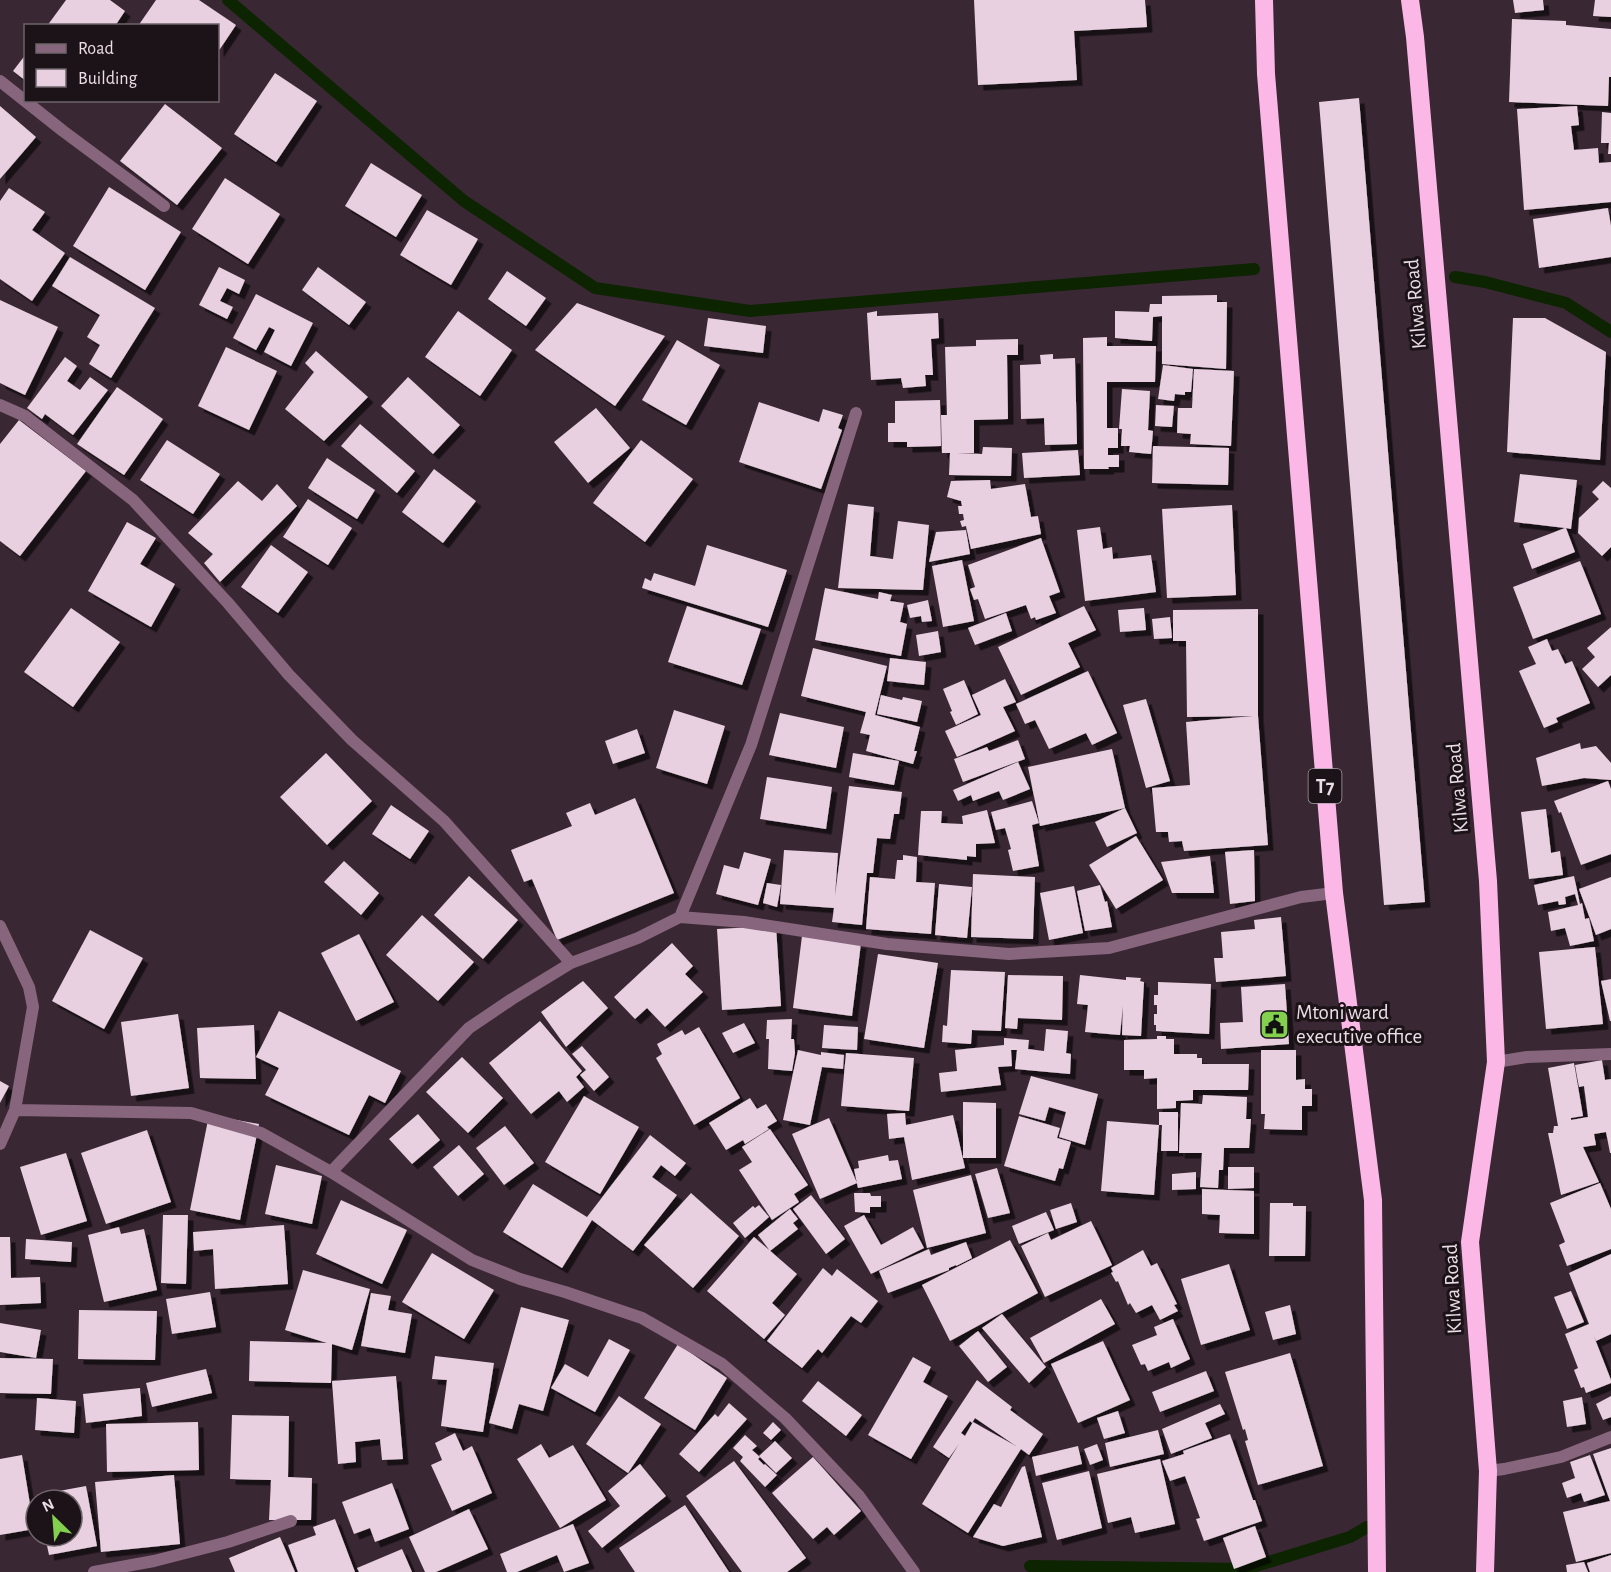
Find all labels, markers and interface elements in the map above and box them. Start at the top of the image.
legend [24,24,219,102]
text: Road [78,40,114,58]
text: Building [78,70,138,88]
street label: Kilwa Road [1401,258,1430,350]
street label: Kilwa Road [1443,742,1472,834]
road number: T7 [1308,769,1342,803]
place label: Mtoni ward executive office [1296,1002,1422,1047]
public building icon: Mtoni ward executive office [1259,1008,1291,1040]
street label: Kilwa Road [1440,1243,1465,1335]
north arrow [24,1488,84,1548]
text: N [40,1496,57,1515]

